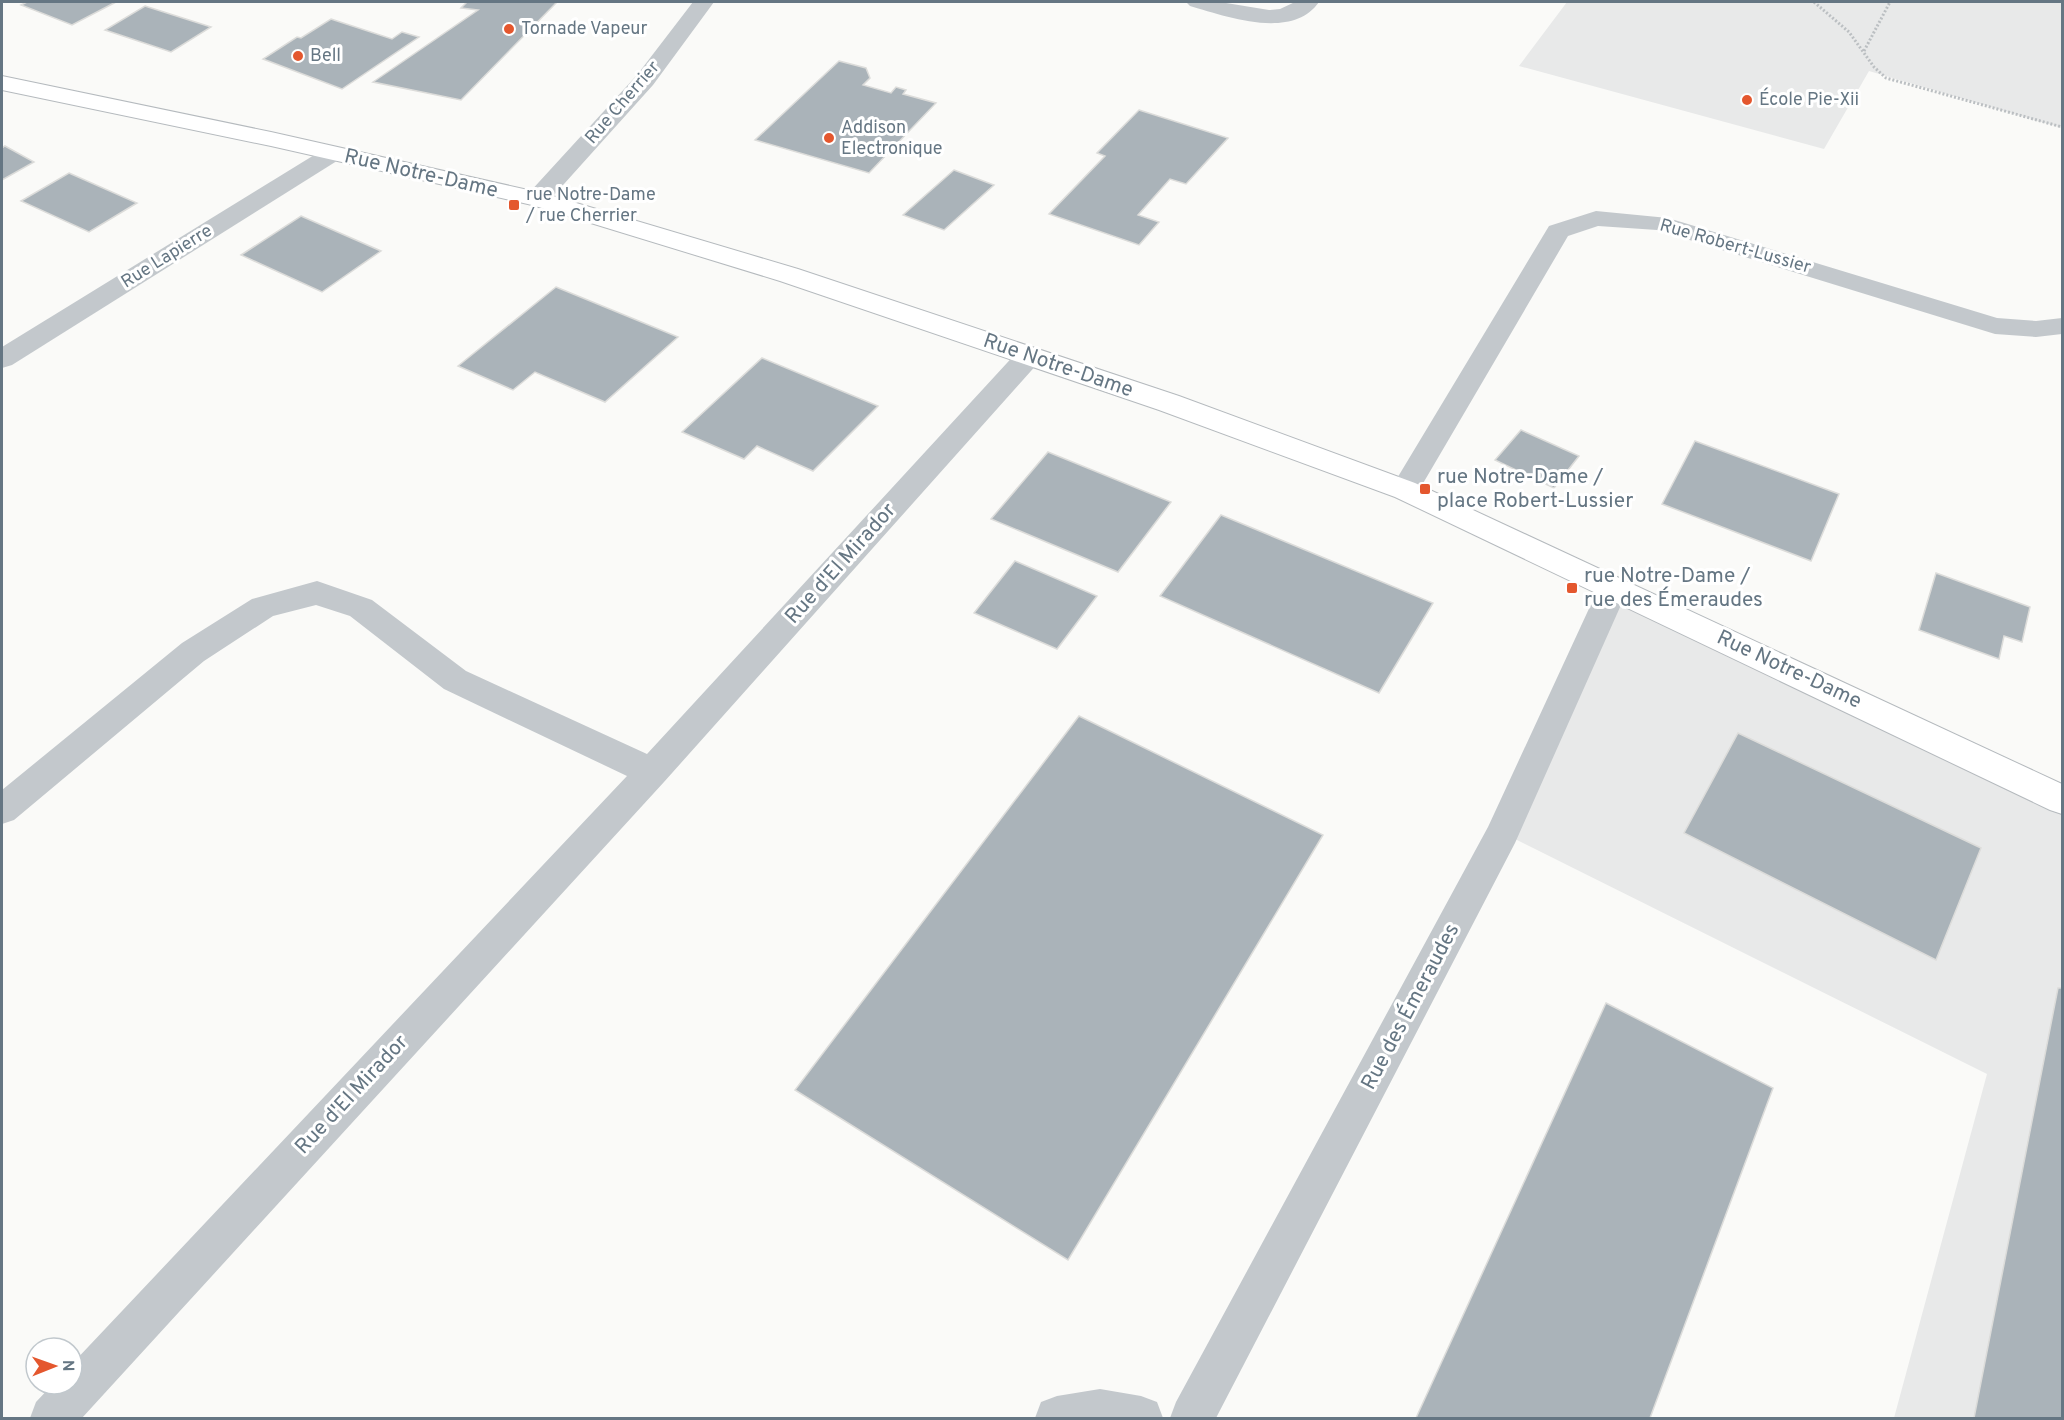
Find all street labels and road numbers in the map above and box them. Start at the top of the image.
street label: Rue Cherrier [581,57,665,149]
street label: Rue Notre-Dame [341,143,501,205]
street label: Rue Robert-Lussier [1657,214,1813,280]
street label: Rue Lapierre [117,220,217,294]
street label: Rue Notre-Dame [979,328,1137,404]
street label: Rue d'El Mirador [780,498,902,630]
street label: Rue Notre-Dame [1712,625,1866,715]
street label: Rue des Émeraudes [1355,919,1466,1095]
street label: Rue d'El Mirador [290,1030,414,1160]

